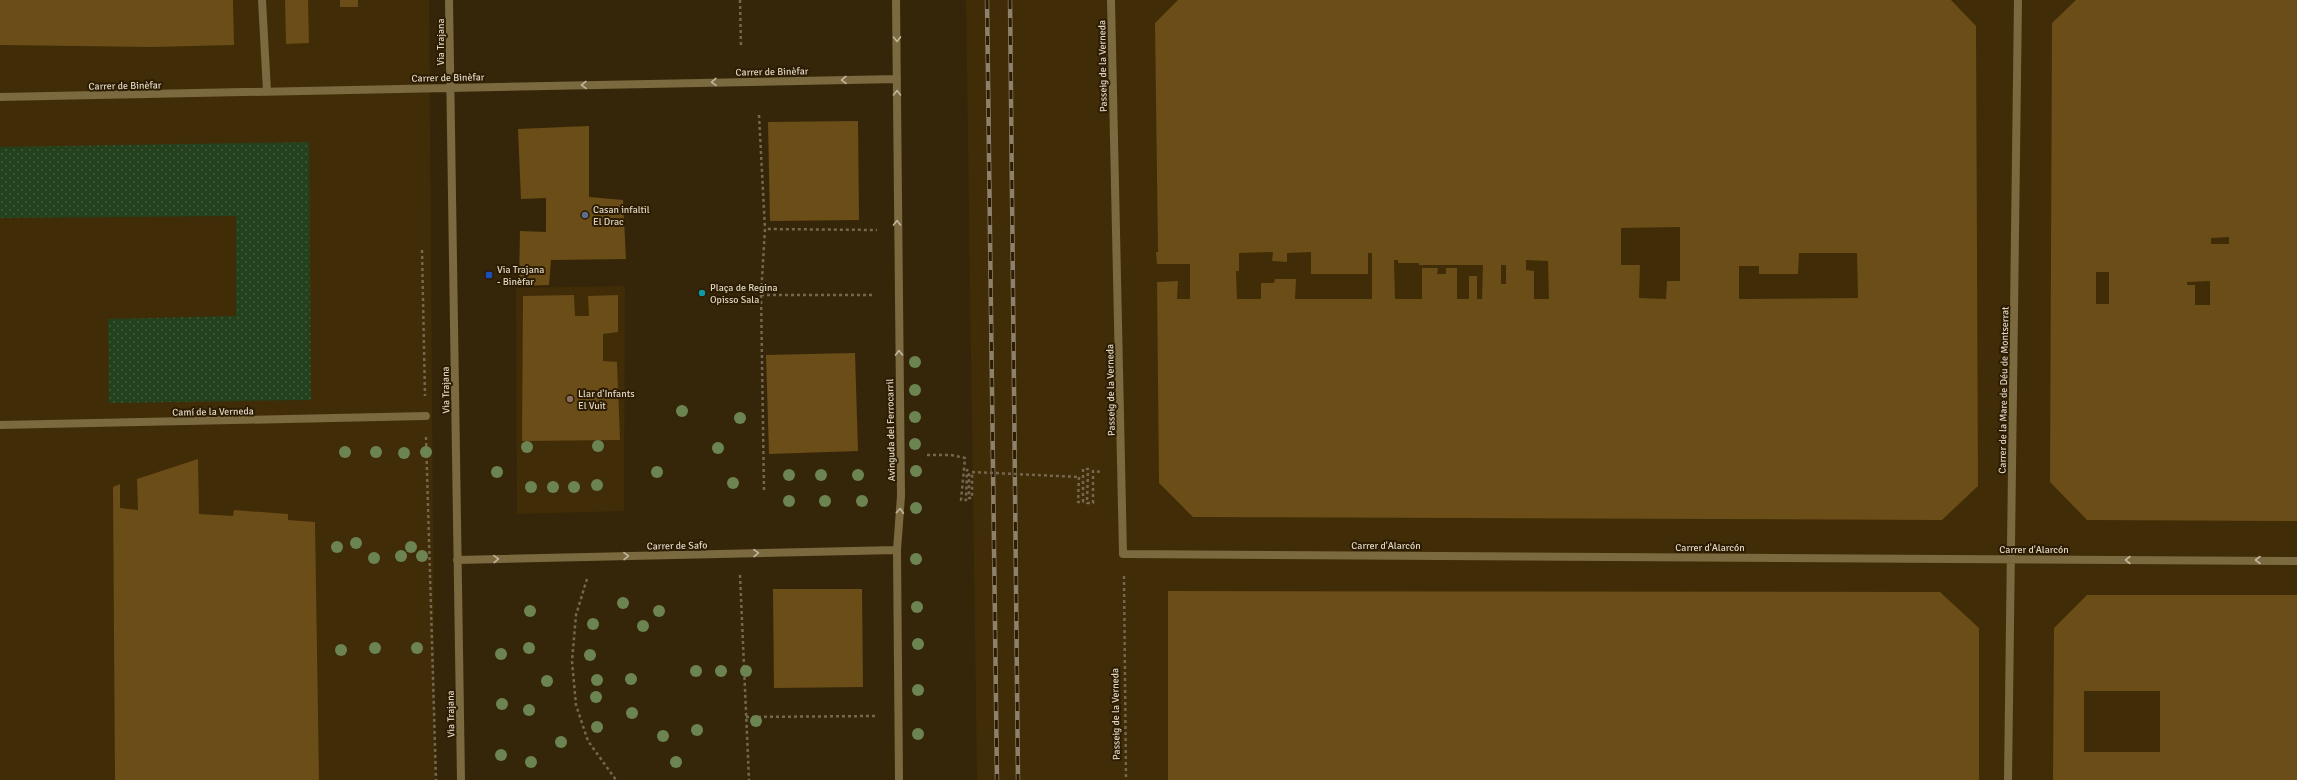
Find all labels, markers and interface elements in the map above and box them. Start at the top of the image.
street label: Via Trajana [435,18,447,66]
street label: Passeig de la Verneda [1096,20,1110,112]
one-way arrow [893,36,901,42]
street label: Carrer de Binèfar [735,65,809,79]
street label: Carrer de Binèfar [411,71,485,85]
one-way arrow [841,75,847,84]
one-way arrow [711,78,717,86]
street label: Carrer de Binèfar [88,79,162,93]
one-way arrow [581,80,587,89]
one-way arrow [893,90,901,96]
place label: Casan infaltil El Drac [593,204,650,228]
marker: Casan infaltil El Drac [580,210,590,220]
one-way arrow [893,220,901,226]
place label: Via Trajana - Binèfar [497,264,544,288]
marker: Via Trajana - Binèfar [484,270,494,280]
place label: Plaça de Regina Opisso Sala [710,282,778,306]
marker: Plaça de Regina Opisso Sala [697,288,707,298]
street label: Carrer de la Mare de Déu de Montserrat [1997,306,2011,474]
street label: Passeig de la Verneda [1104,344,1118,436]
one-way arrow [895,350,903,356]
street label: Via Trajana [440,366,452,414]
street label: Avinguda del Ferrocarril [884,379,898,481]
place label: Llar d'Infants El Vuit [578,388,635,412]
marker: Llar d'Infants El Vuit [565,394,575,404]
street label: Camí de la Verneda [172,405,254,419]
one-way arrow [895,508,904,514]
street label: Carrer de Safo [647,539,707,553]
street label: Carrer d'Alarcón [1351,540,1421,552]
street label: Carrer d'Alarcón [1675,542,1745,554]
street label: Carrer d'Alarcón [1999,544,2069,556]
one-way arrow [753,549,759,557]
one-way arrow [623,552,629,561]
one-way arrow [493,555,499,563]
one-way arrow [2125,556,2131,564]
one-way arrow [2255,556,2261,564]
street label: Passeig de la Verneda [1109,668,1123,760]
street label: Via Trajana [445,690,457,738]

